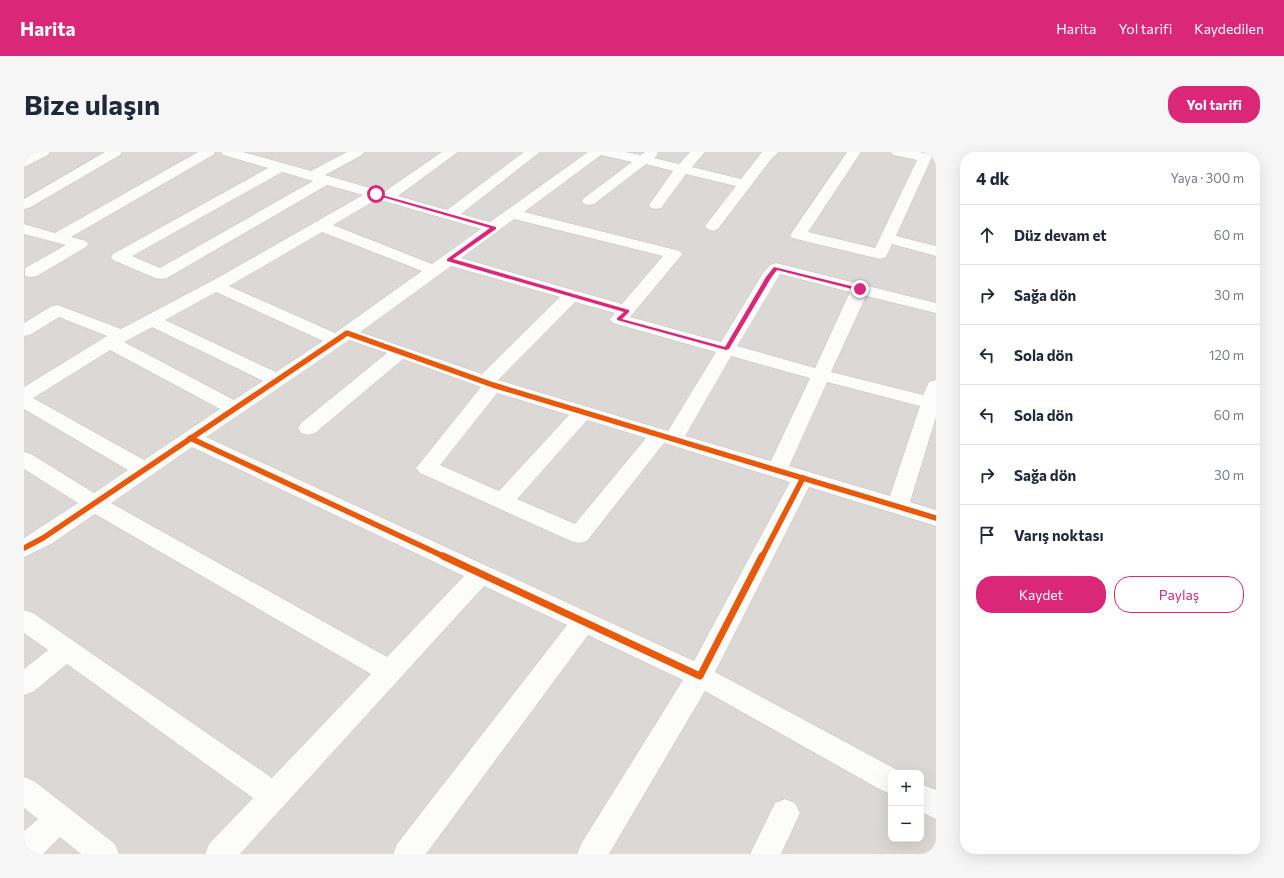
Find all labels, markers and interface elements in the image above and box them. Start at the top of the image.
text: Harita [20,17,75,40]
text: Harita [1056,20,1096,37]
text: Yol tarifi [1118,20,1172,37]
text: Kaydedilen [1194,20,1264,37]
button: Yol tarifi [1168,86,1260,123]
text: Bize ulaşın [24,87,160,121]
text: 4 dk [976,168,1009,189]
text: Yaya · 300 m [1171,170,1244,186]
route start [367,185,385,203]
icon: ahead [976,224,998,246]
text: Düz devam et [1014,226,1107,244]
text: 60 m [1214,227,1244,243]
route end [851,280,869,298]
icon: right [976,284,998,306]
text: Sağa dön [1014,286,1076,304]
text: 30 m [1214,287,1244,303]
icon: left [976,344,998,366]
text: Sola dön [1014,346,1073,364]
text: 120 m [1209,347,1244,363]
icon: left [976,404,998,426]
text: Sola dön [1014,406,1073,424]
text: 60 m [1214,407,1244,423]
icon: right [976,464,998,486]
text: Sağa dön [1014,466,1076,484]
text: 30 m [1214,467,1244,483]
icon: arrive [976,524,998,546]
text: Varış noktası [1014,526,1104,544]
button: Kaydet [976,576,1106,613]
button: Paylaş [1114,576,1244,613]
map controls [888,770,924,842]
button: + [888,770,924,806]
button: − [888,806,924,842]

